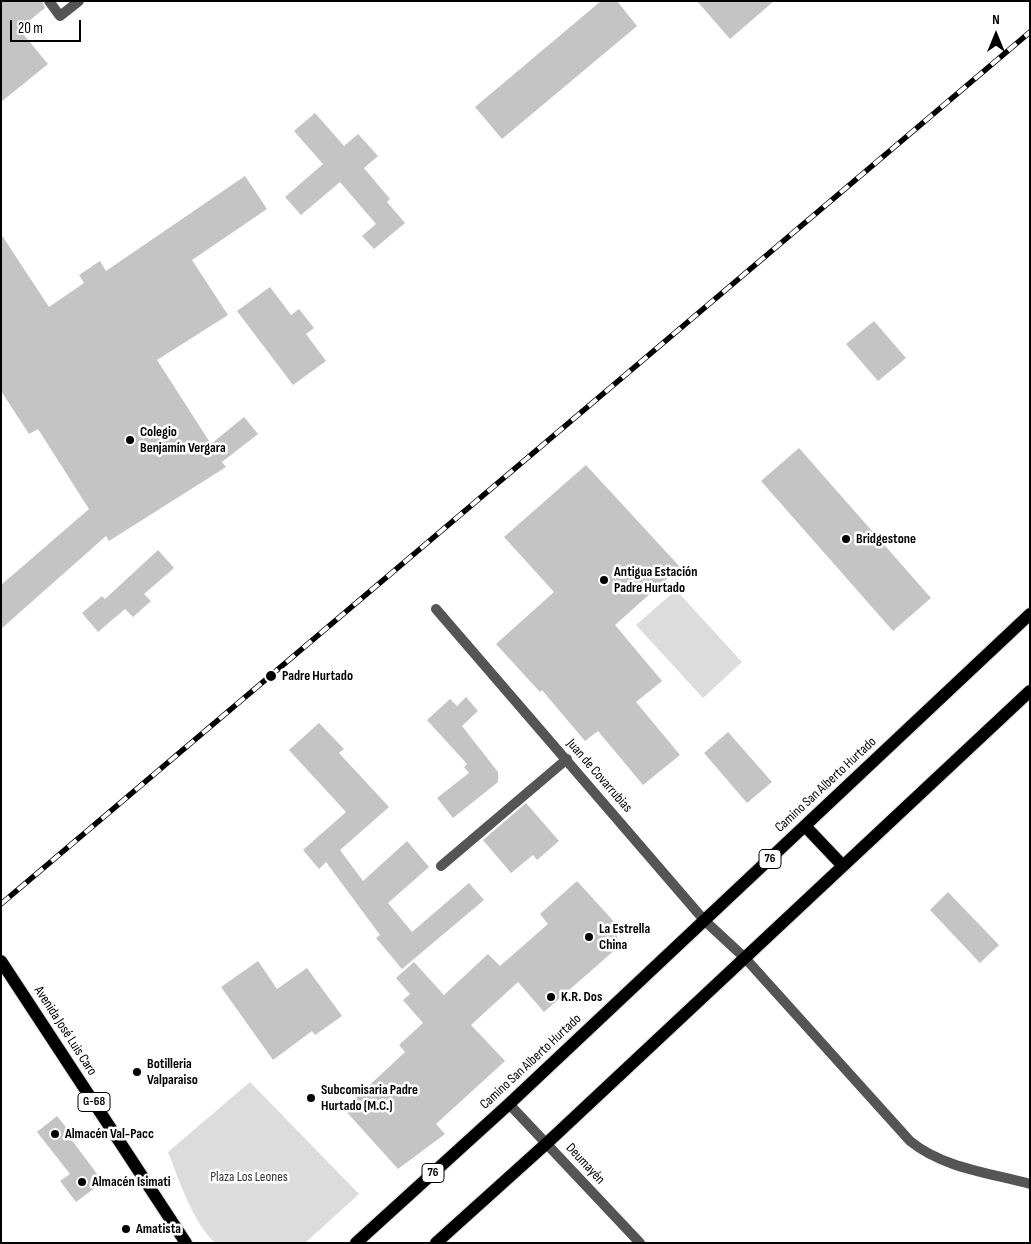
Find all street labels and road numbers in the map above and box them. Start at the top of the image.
street label: Camino San Alberto Hurtado [772,734,880,836]
street label: Juan de Covarrubias [563,736,635,816]
road number: 76 [759,850,781,869]
street label: Avenida José Luis Caro [30,983,100,1079]
street label: Camino San Alberto Hurtado [477,1011,585,1113]
road number: G-68 [78,1092,110,1112]
street label: Deumayén [562,1140,608,1188]
road number: 76 [422,1164,444,1182]

